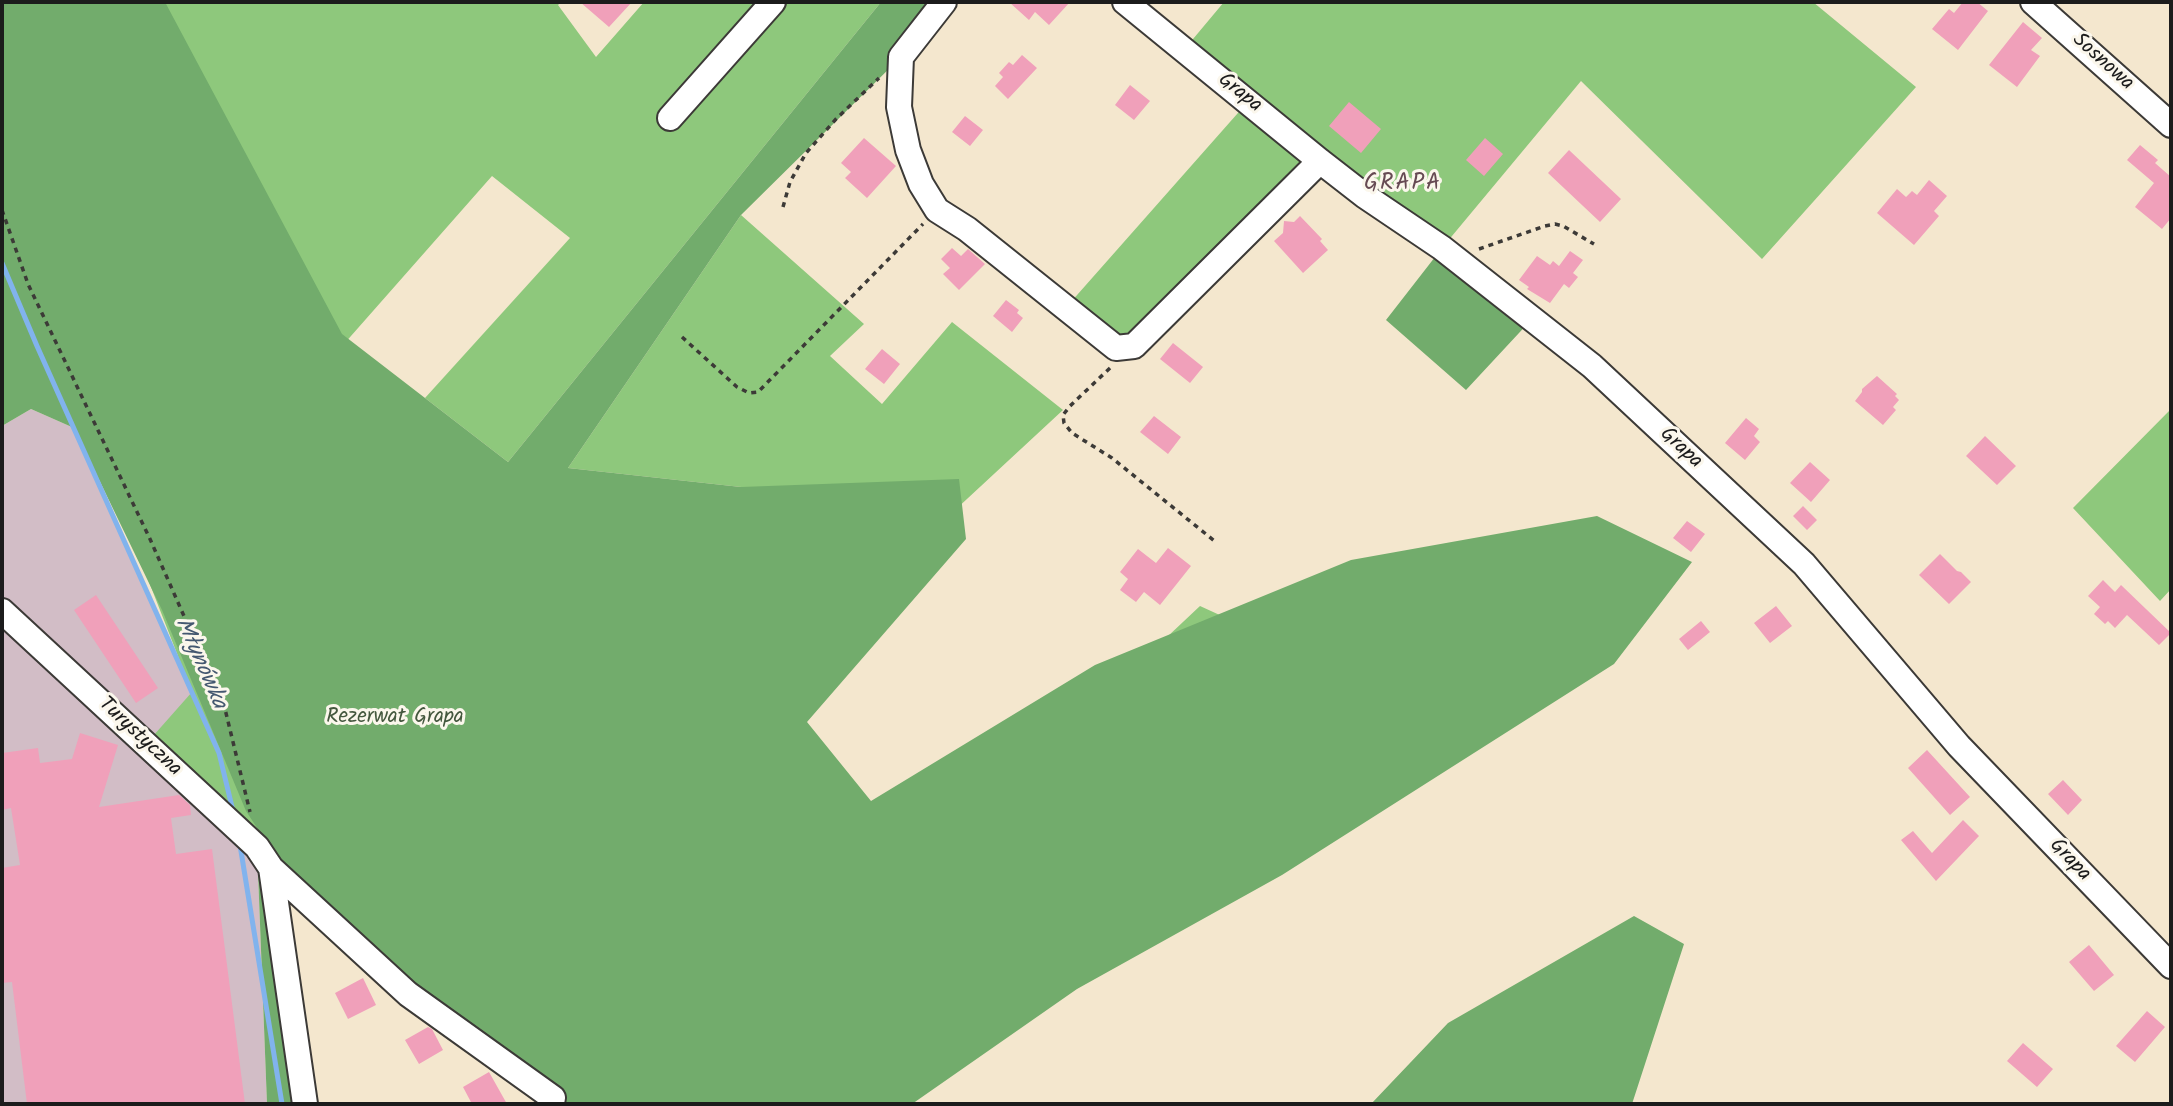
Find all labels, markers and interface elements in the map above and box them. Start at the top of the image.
street label: Sosnowa [2066,29,2138,97]
street label: Grapa [1212,69,1266,119]
district label: GRAPA [1365,171,1441,199]
street label: Grapa [1653,423,1707,475]
water label: Młynówka [167,614,231,714]
street label: Turystyczna [92,693,186,783]
park label: Rezerwat Grapa [326,705,464,731]
street label: Grapa [2043,834,2095,888]

